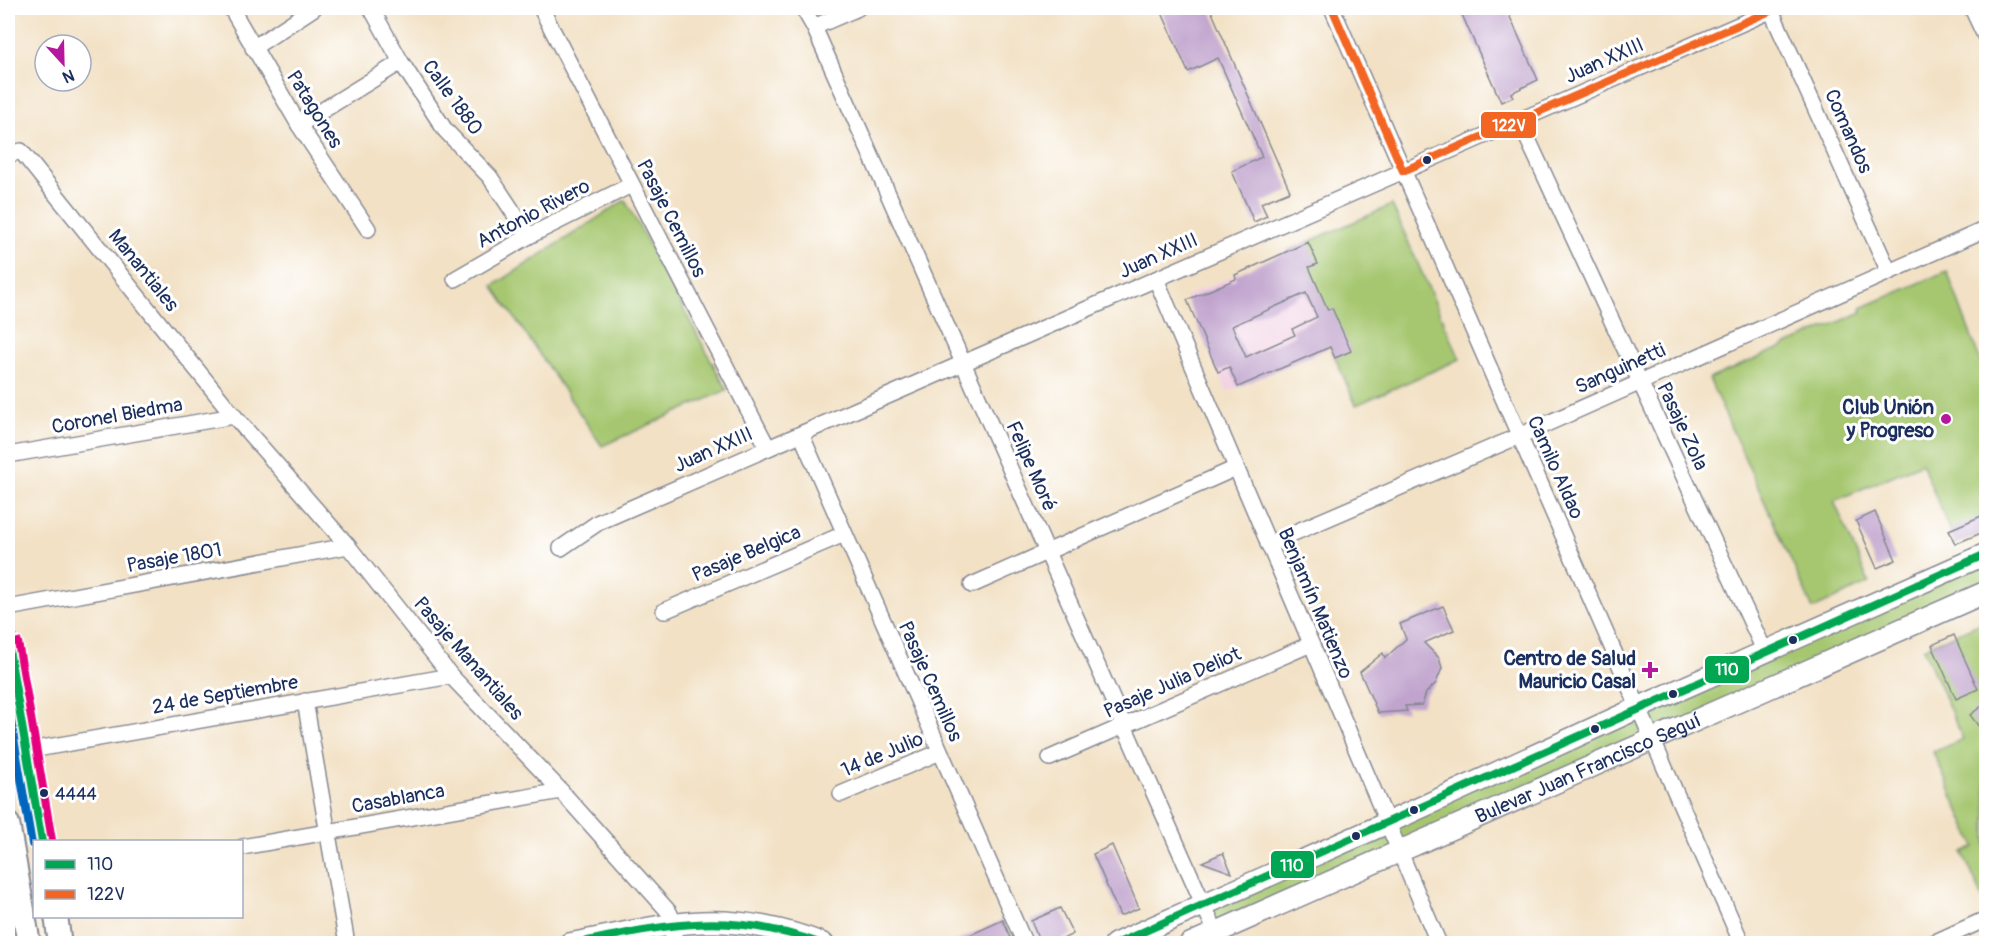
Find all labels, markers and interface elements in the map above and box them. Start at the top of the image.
street label: Juan XXIII [1561,32,1647,89]
north arrow [33,33,93,93]
street label: Calle 1880 [417,55,488,140]
text: N [59,65,77,87]
street label: Patagones [281,66,348,153]
street label: Comandos [1819,85,1878,177]
line badge: 122V [1480,111,1537,139]
text: 122V [1492,116,1526,136]
unlabelled marker [1421,154,1433,166]
street label: Pasaje Cemillos [631,155,712,281]
street label: Antonio Rivero [472,173,594,254]
street label: Manantiales [103,224,184,317]
street label: Juan XXIII [1115,227,1201,284]
street label: Sanguinetti [1571,338,1669,399]
street label: Pasaje Zola [1651,378,1714,474]
street label: Coronel Biedma [50,392,184,439]
place label: Club Unión y Progreso [1842,395,1934,443]
street label: Camilo Aldao [1522,412,1590,523]
marker: Club Unión y Progreso [1939,412,1953,426]
street label: Felipe Moré [1001,417,1063,515]
street label: Juan XXIII [670,421,756,478]
street label: Pasaje Belgica [688,519,804,588]
street label: Benjamín Matienzo [1272,524,1359,683]
street label: Pasaje 1801 [125,537,224,578]
street label: Pasaje Manantiales [408,592,529,725]
street label: Pasaje Cemillos [893,617,968,745]
unlabelled marker [1787,634,1799,646]
street label: Pasaje Julia Deliot [1100,641,1246,724]
place label: Centro de Salud Mauricio Casal [1503,646,1636,694]
line badge: 110 [1704,655,1750,684]
text: 110 [1715,660,1739,680]
marker: Centro de Salud Mauricio Casal [1641,661,1659,679]
street label: 24 de Septiembre [150,669,300,720]
unlabelled marker [1667,688,1679,700]
street label: Bulevar Juan Francisco Seguí [1471,708,1705,829]
unlabelled marker [1589,723,1601,735]
street label: 14 de Julio [837,726,927,783]
street label: Casablanca [350,778,447,819]
place label: 4444 [55,783,97,806]
marker: 4444 [38,787,50,799]
unlabelled marker [1408,804,1420,816]
unlabelled marker [1350,830,1362,842]
legend [33,840,243,918]
line badge: 110 [1270,850,1315,879]
text: 110 [87,853,113,876]
text: 110 [1280,856,1304,876]
text: 122V [87,883,125,906]

